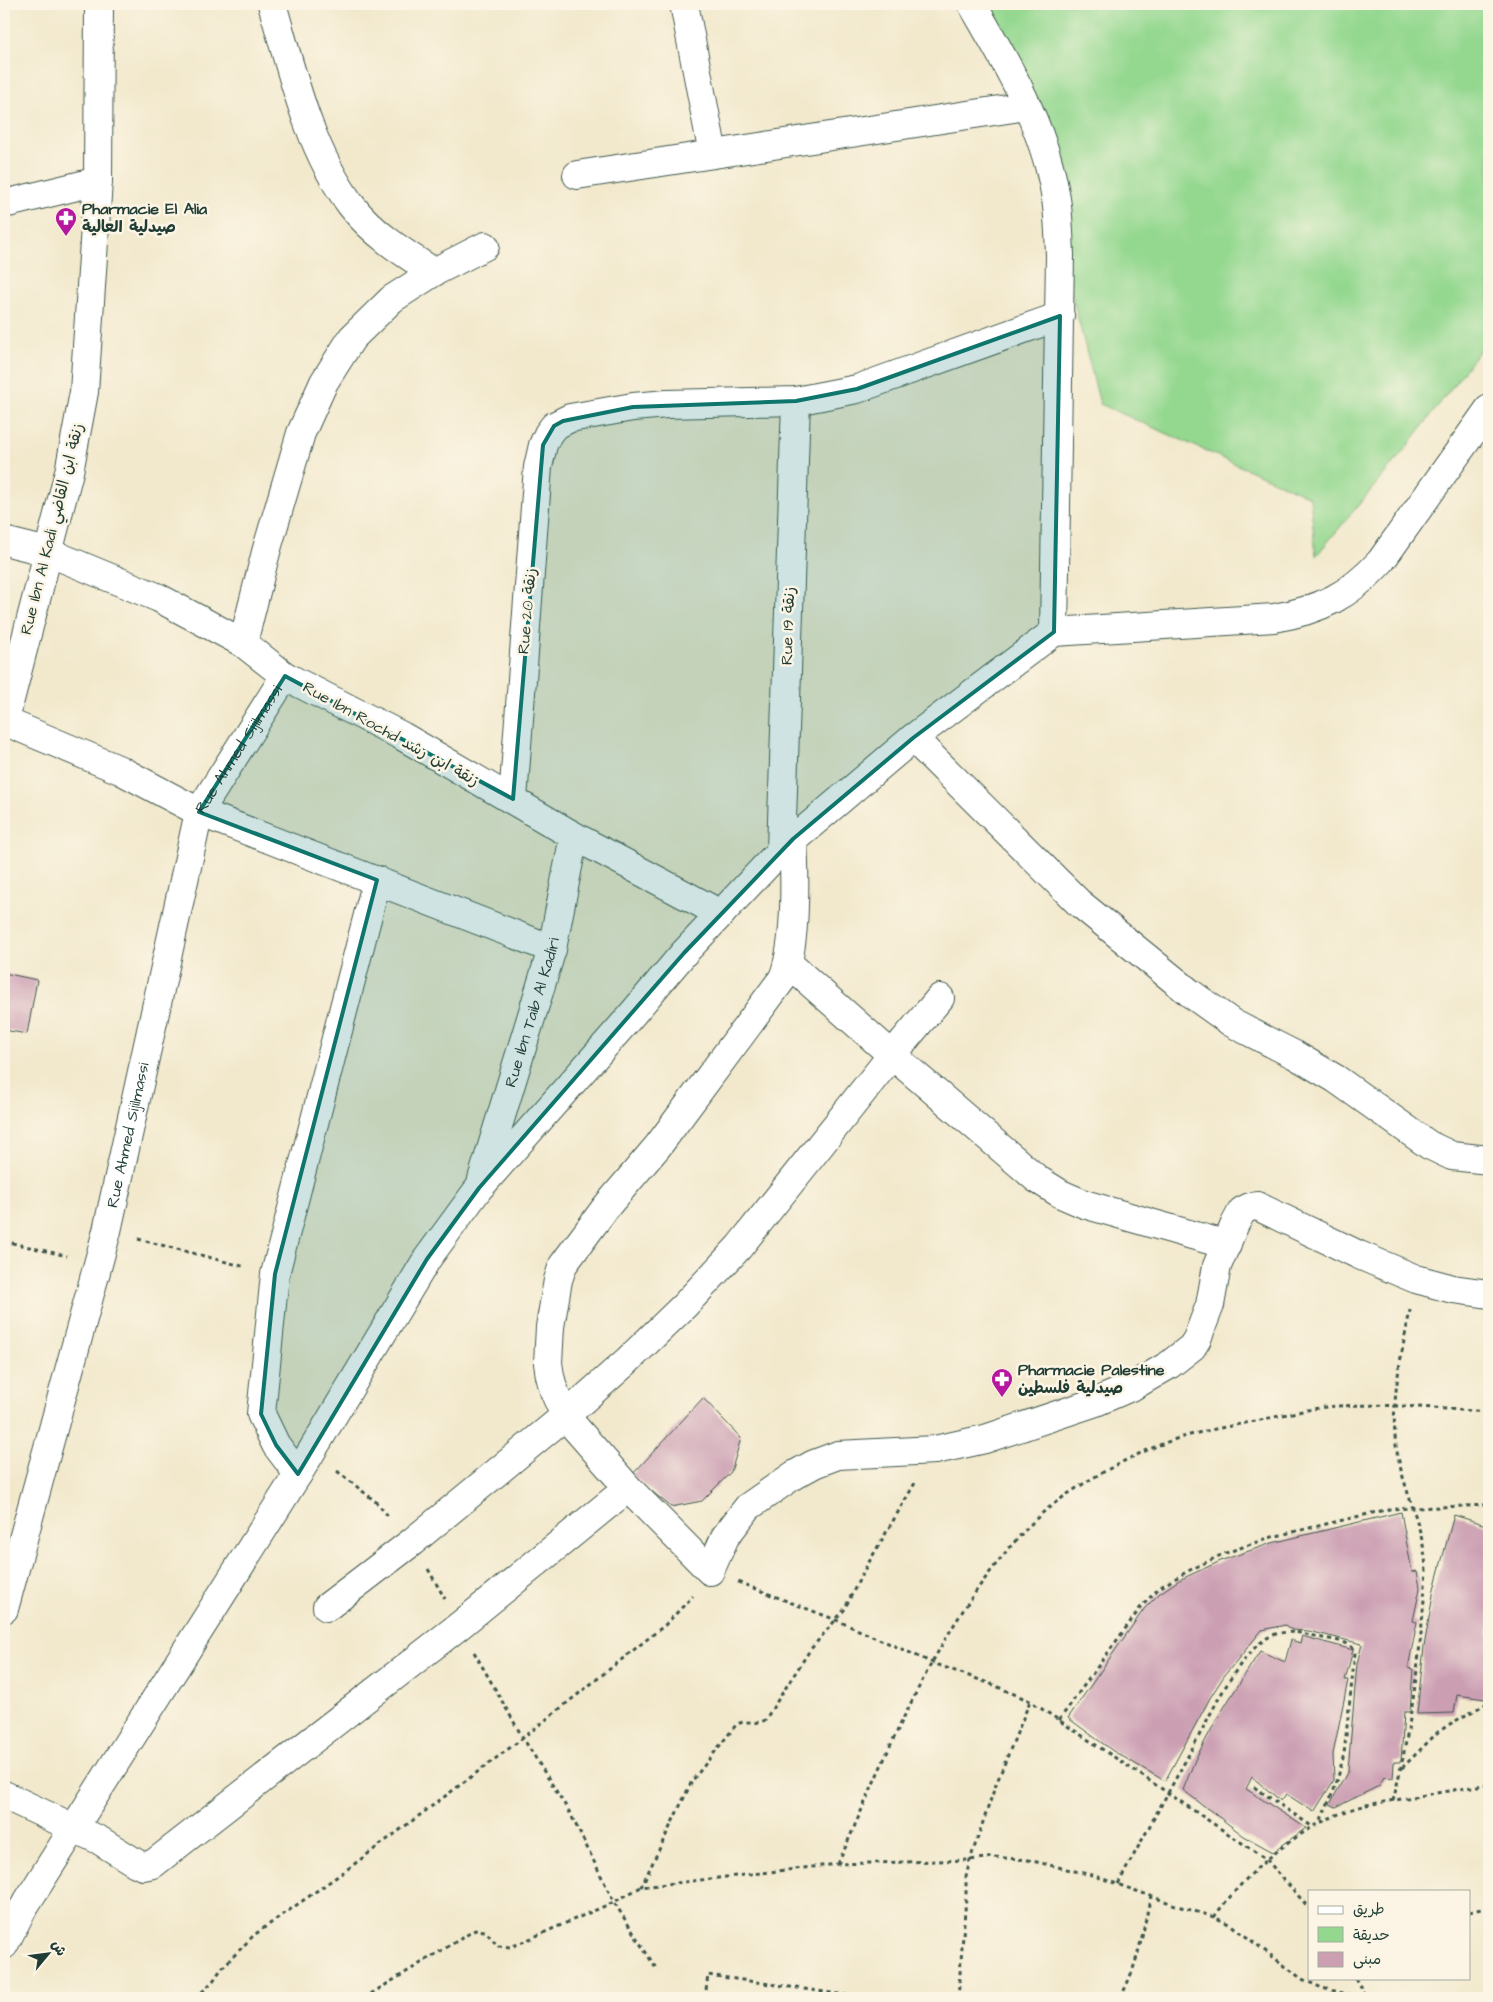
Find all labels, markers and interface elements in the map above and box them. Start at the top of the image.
place label: Pharmacie El Alia صيدلية العالية [82,198,208,238]
pharmacy icon: Pharmacie El Alia صيدلية العالية [54,206,78,237]
street label: Rue Ibn Al Kadi زنقة ابن القاضي [15,421,92,638]
street label: Rue 20 زنقة [512,567,542,655]
street label: Rue 19 زنقة [776,586,800,666]
street label: Rue Ibn Rochd زنقة ابن رشد [299,676,483,792]
street label: Rue Ahmed Sijilmassi [190,680,288,818]
street label: Rue Ibn Taib Al Kadiri [500,935,565,1090]
street label: Rue Ahmed Sijilmassi [101,1060,155,1210]
place label: Pharmacie Palestine صيدلية فلسطين [1018,1359,1165,1399]
pharmacy icon: Pharmacie Palestine صيدلية فلسطين [990,1367,1014,1398]
legend [1308,1890,1470,1980]
text: طريق [1353,1899,1385,1920]
text: حديقة [1353,1925,1390,1946]
north arrow [22,1930,72,1980]
text: ش [46,1937,71,1960]
text: مبنى [1353,1949,1381,1970]

